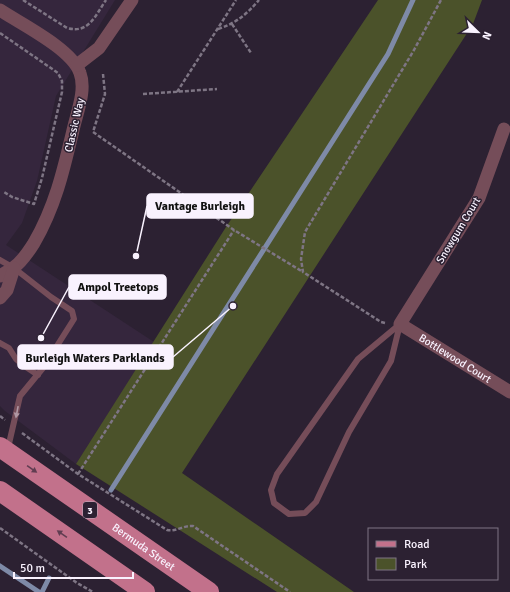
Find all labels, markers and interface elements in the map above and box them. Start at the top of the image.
north arrow [458,12,498,52]
text: N [479,30,494,42]
street label: Classic Way [62,96,87,153]
callout: Vantage Burleigh [147,194,253,218]
street label: Snowgum Court [434,195,483,266]
text: Vantage Burleigh [155,199,246,214]
callout: Ampol Treetops [69,275,166,299]
text: Ampol Treetops [78,280,159,295]
street label: Bottlewood Court [416,331,494,386]
callout: Burleigh Waters Parklands [18,345,173,369]
text: Burleigh Waters Parklands [25,351,165,366]
one-way arrow [13,405,19,418]
one-way arrow [27,465,37,473]
road number: 3 [83,502,97,518]
street label: Bermuda Street [110,521,178,574]
legend [368,528,498,580]
one-way arrow [56,530,67,538]
text: Road [404,537,430,552]
scale bar [14,554,133,580]
text: Park [404,557,427,572]
text: 50 m [20,561,45,576]

